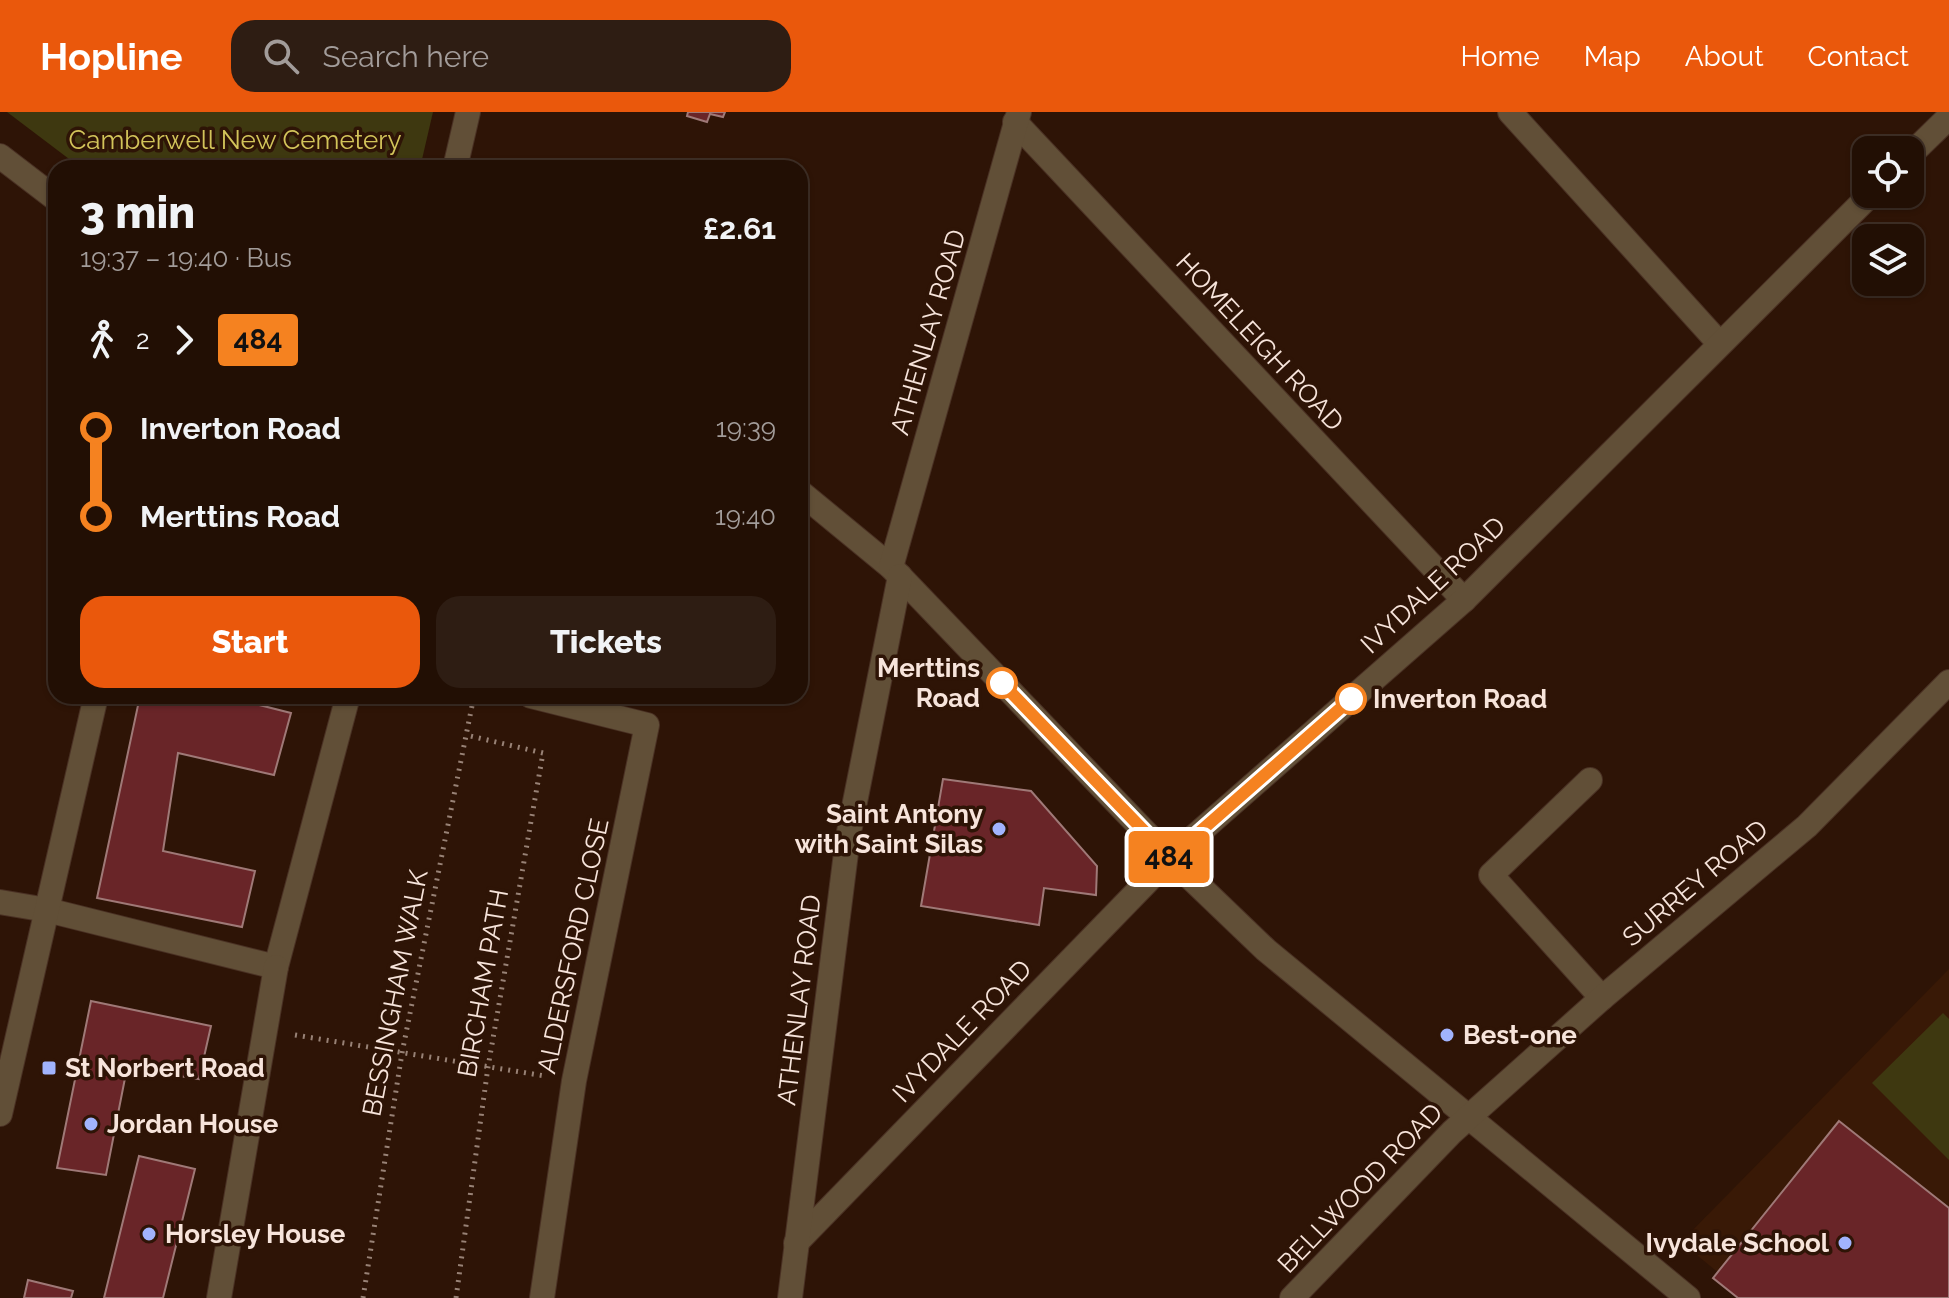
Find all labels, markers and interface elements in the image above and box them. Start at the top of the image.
search box [231,20,791,92]
text: Hopline [40,34,183,79]
icon: search [259,34,303,78]
text: Search here [323,39,489,74]
text: Home [1460,40,1540,73]
text: Map [1584,40,1641,73]
text: About [1685,40,1764,73]
text: Contact [1808,40,1909,73]
park label: Camberwell New Cemetery [68,125,402,155]
map controls [1852,136,1924,296]
button: locate [1852,136,1924,208]
text: 3 min [80,187,195,238]
text: £2.61 [703,211,776,246]
button: layers [1852,224,1924,296]
street label: ATHENLAY ROAD [884,226,972,438]
text: 19:37 – 19:40 · Bus [80,243,292,273]
street label: HOMELEIGH ROAD [1170,247,1350,437]
icon: walk [80,318,124,362]
icon: forward [162,318,206,362]
text: 484 [234,323,282,356]
text: 2 [136,325,150,355]
text: Inverton Road [140,411,341,446]
text: 19:39 [716,413,776,443]
text: Merttins Road [140,499,340,534]
text: 19:40 [715,501,776,531]
street label: IVYDALE ROAD [1355,511,1511,659]
button: Start [80,596,420,688]
button: Tickets [436,596,776,688]
place label: Merttins Road [877,653,980,713]
marker: Merttins Road [987,668,1017,698]
marker: Inverton Road [1336,684,1366,714]
place label: Inverton Road [1373,684,1547,714]
place label: Saint Antony with Saint Silas [795,799,983,859]
street label: SURREY ROAD [1616,814,1774,952]
street label: ALDERSFORD CLOSE [531,816,615,1076]
marker: Saint Antony with Saint Silas [990,820,1008,838]
line badge: 484 [1123,831,1215,883]
text: 484 [1145,840,1193,873]
street label: BESSINGHAM WALK [356,867,434,1119]
street label: BIRCHAM PATH [452,887,514,1079]
street label: ATHENLAY ROAD [771,893,827,1107]
street label: IVYDALE ROAD [887,954,1037,1108]
place label: Best-one [1463,1020,1577,1050]
marker: Best-one [1438,1026,1456,1044]
place label: St Norbert Road [65,1053,265,1083]
marker: St Norbert Road [40,1059,58,1077]
street label: BELLWOOD ROAD [1272,1097,1448,1279]
place label: Jordan House [107,1109,279,1139]
marker: Jordan House [82,1115,100,1133]
place label: Horsley House [165,1219,346,1249]
marker: Horsley House [140,1225,158,1243]
place label: Ivydale School [1646,1228,1830,1258]
marker: Ivydale School [1836,1234,1854,1252]

